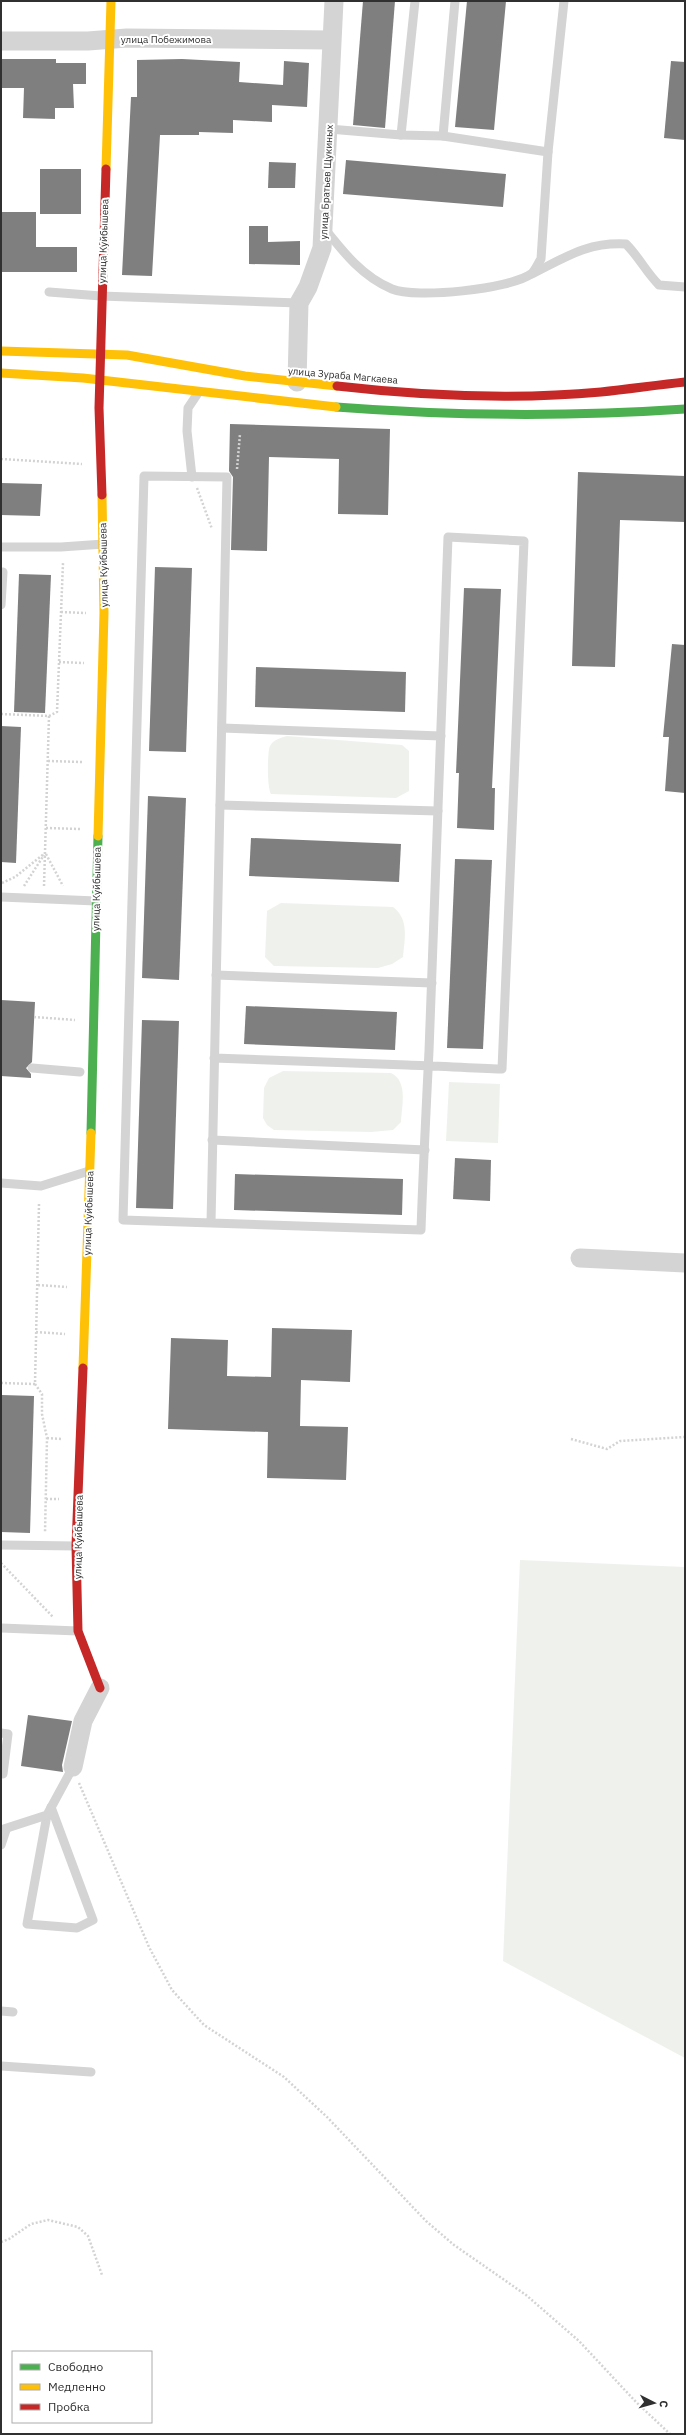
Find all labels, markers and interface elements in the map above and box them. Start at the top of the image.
street label: улица Побежимова [121,33,212,46]
street label: улица Братьев Щукиных [317,124,336,240]
street label: улица Куйбышева [96,198,111,283]
street label: улица Зураба Магкаева [287,364,399,387]
street label: улица Куйбышева [96,522,111,607]
street label: улица Куйбышева [89,846,104,931]
street label: улица Куйбышева [81,1170,96,1255]
street label: улица Куйбышева [71,1494,86,1579]
legend [12,2351,152,2423]
text: Свободно [48,2359,104,2374]
text: Медленно [48,2379,106,2394]
north arrow [634,2383,674,2423]
text: Пробка [48,2399,90,2414]
text: С [657,2400,671,2408]

